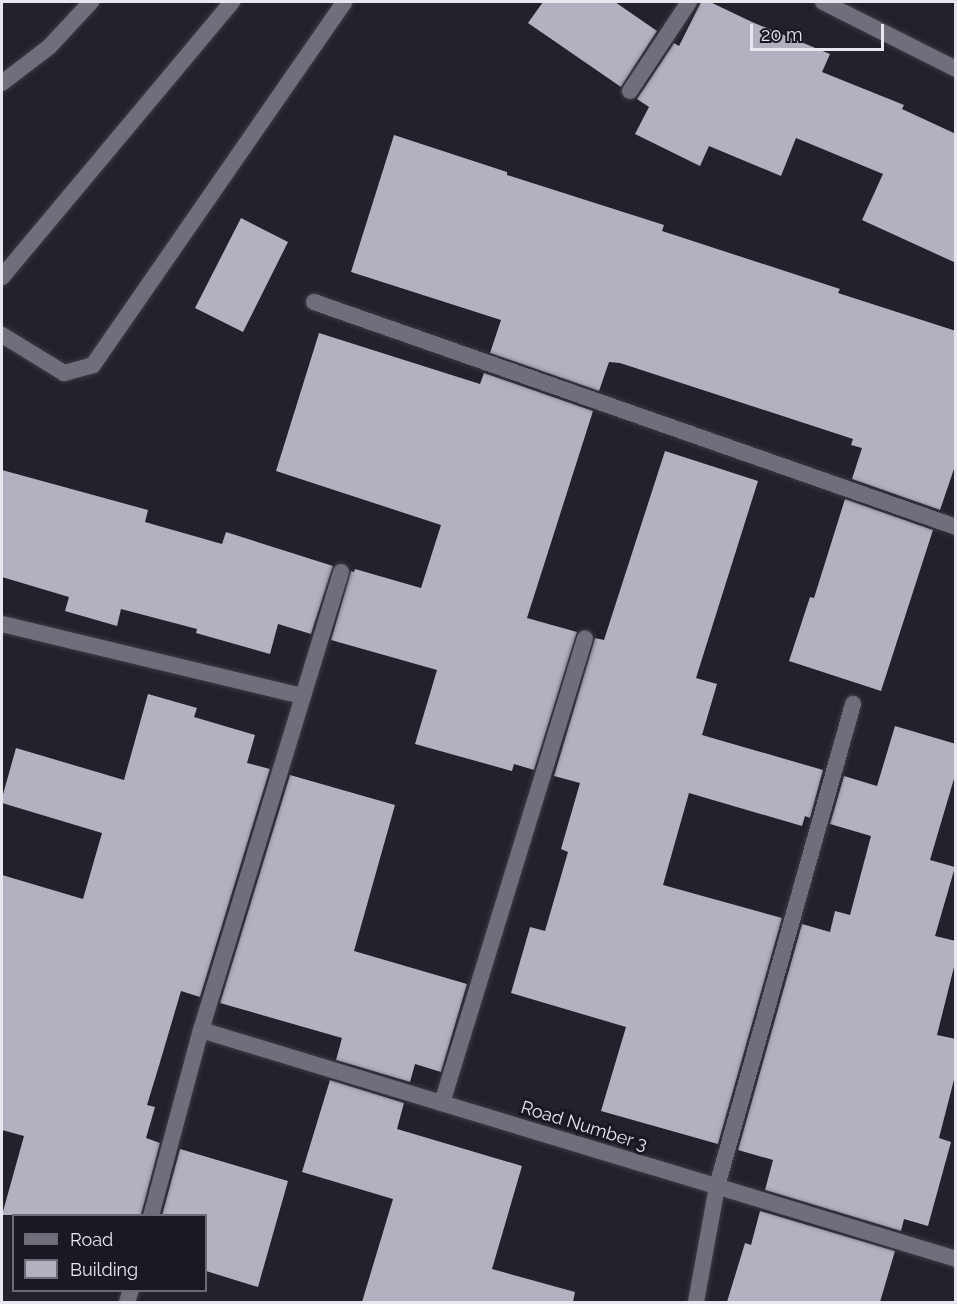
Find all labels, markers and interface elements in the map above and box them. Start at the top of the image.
scale bar [753,12,886,50]
text: 20 m [761,24,803,45]
street label: Road Number 3 [518,1097,650,1155]
legend [12,1214,207,1292]
text: Road [70,1229,113,1250]
text: Building [70,1259,138,1280]

